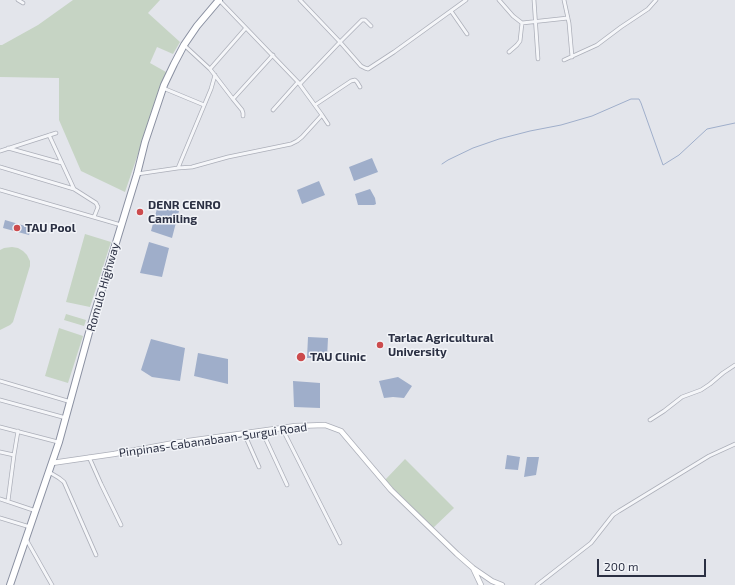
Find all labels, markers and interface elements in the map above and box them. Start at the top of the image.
place label: DENR CENRO Camiling [148,198,221,226]
marker: DENR CENRO Camiling [135,207,145,217]
place label: TAU Pool [25,221,76,235]
marker: TAU Pool [12,223,22,233]
street label: Romulo Highway [83,241,123,333]
place label: Tarlac Agricultural University [388,331,494,359]
marker: Tarlac Agricultural University [375,340,385,350]
place label: TAU Clinic [310,350,366,364]
marker: TAU Clinic [295,351,307,363]
street label: Pinpinas-Cabanabaan-Surgui Road [118,420,308,460]
scale bar [599,551,708,577]
text: 200 m [604,559,638,573]

